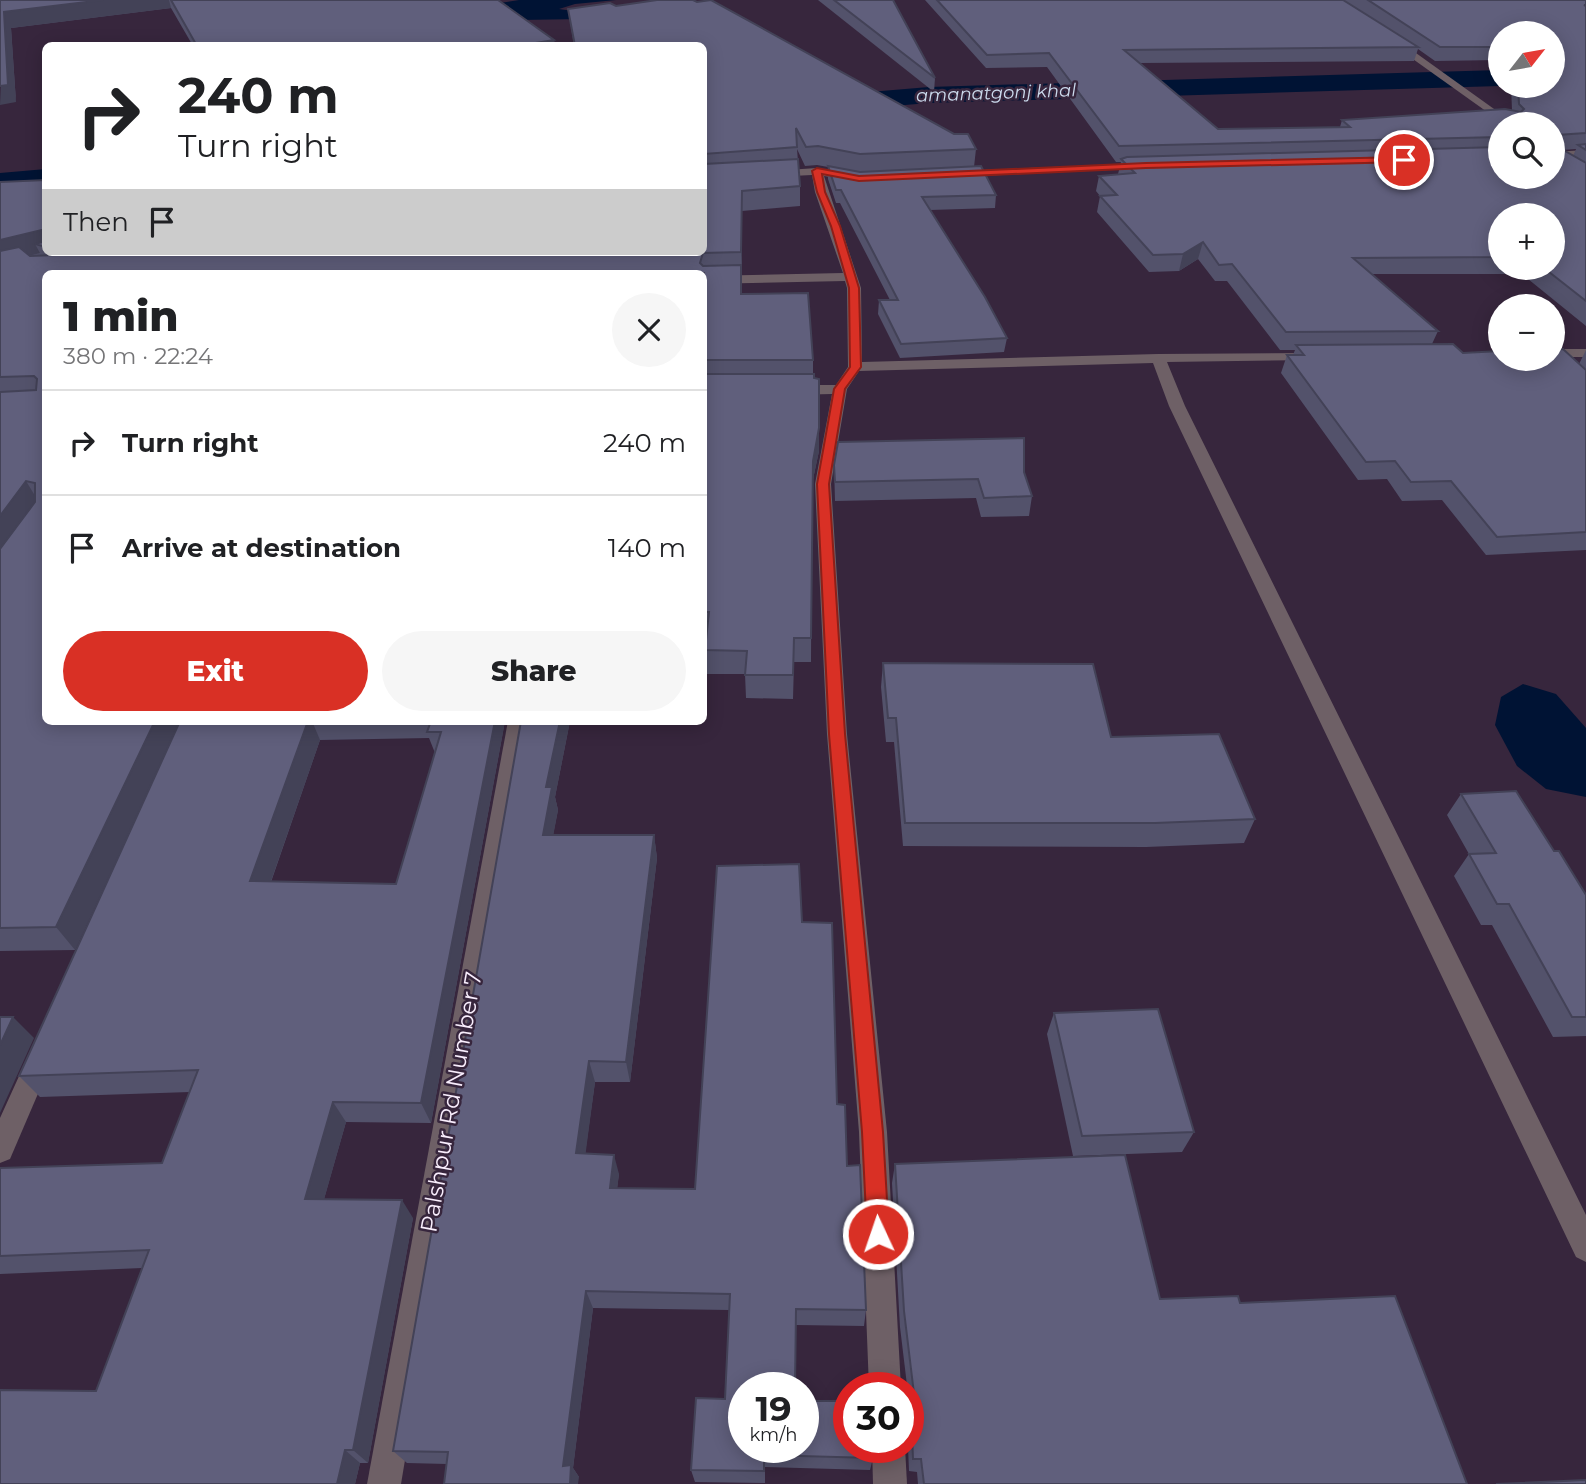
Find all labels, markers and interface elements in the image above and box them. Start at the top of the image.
north arrow [1488,21,1564,98]
map controls [1488,21,1565,371]
text: 240 m [178,66,339,125]
icon: right [63,70,154,161]
water label: amanatgonj khal [916,79,1077,107]
button: search [1488,112,1565,189]
text: Turn right [178,126,338,165]
pin [1374,130,1434,190]
icon: arrive [1385,141,1423,179]
icon: arrive [143,203,181,241]
button: + [1488,203,1565,280]
text: Then [63,206,129,238]
text: 1 min [63,290,179,342]
button: close [612,293,686,367]
button: − [1488,294,1565,371]
text: 380 m · 22:24 [63,342,213,370]
icon: right [63,424,101,462]
text: Turn right [122,427,258,459]
text: 240 m [603,427,686,459]
icon: arrive [63,529,101,567]
text: Arrive at destination [122,532,401,564]
text: 140 m [608,532,686,564]
button: Exit [63,631,368,711]
button: Share [382,631,686,711]
street label: Palshpur Rd Number 7 [414,970,488,1234]
position arrow [841,1197,915,1271]
speed limit sign: 30 [833,1372,924,1463]
text: 19 [755,1387,792,1430]
text: km/h [749,1424,798,1446]

